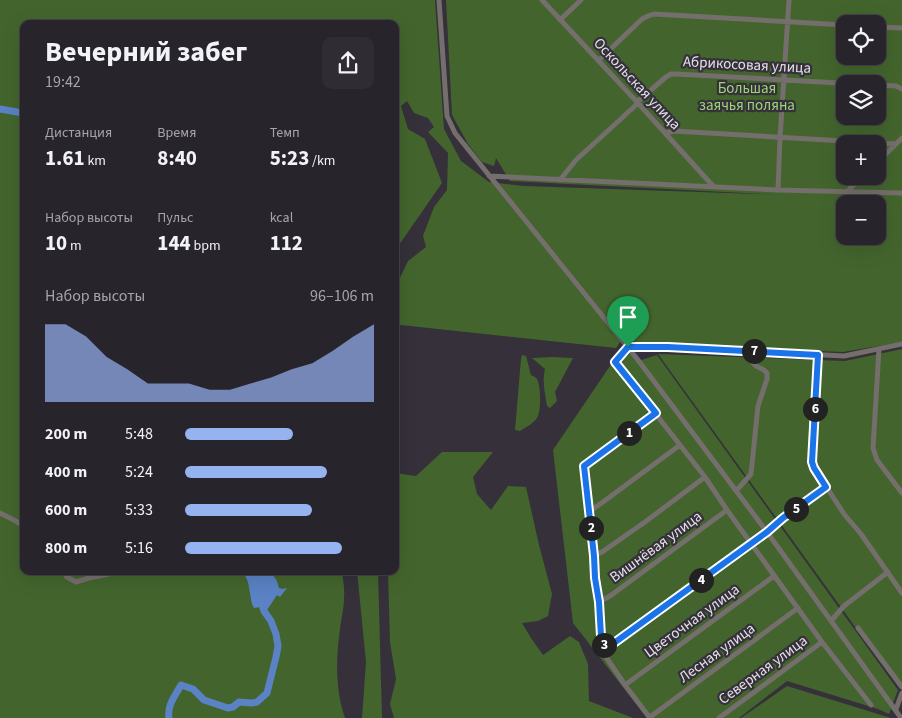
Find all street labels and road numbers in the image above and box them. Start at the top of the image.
street label: Оскольская улица [589,33,685,135]
street label: Абрикосовая улица [682,51,812,79]
street label: Вишнёвая улица [605,506,707,588]
street label: Цветочная улица [640,579,744,663]
street label: Лесная улица [675,618,759,688]
street label: Северная улица [714,631,812,709]

